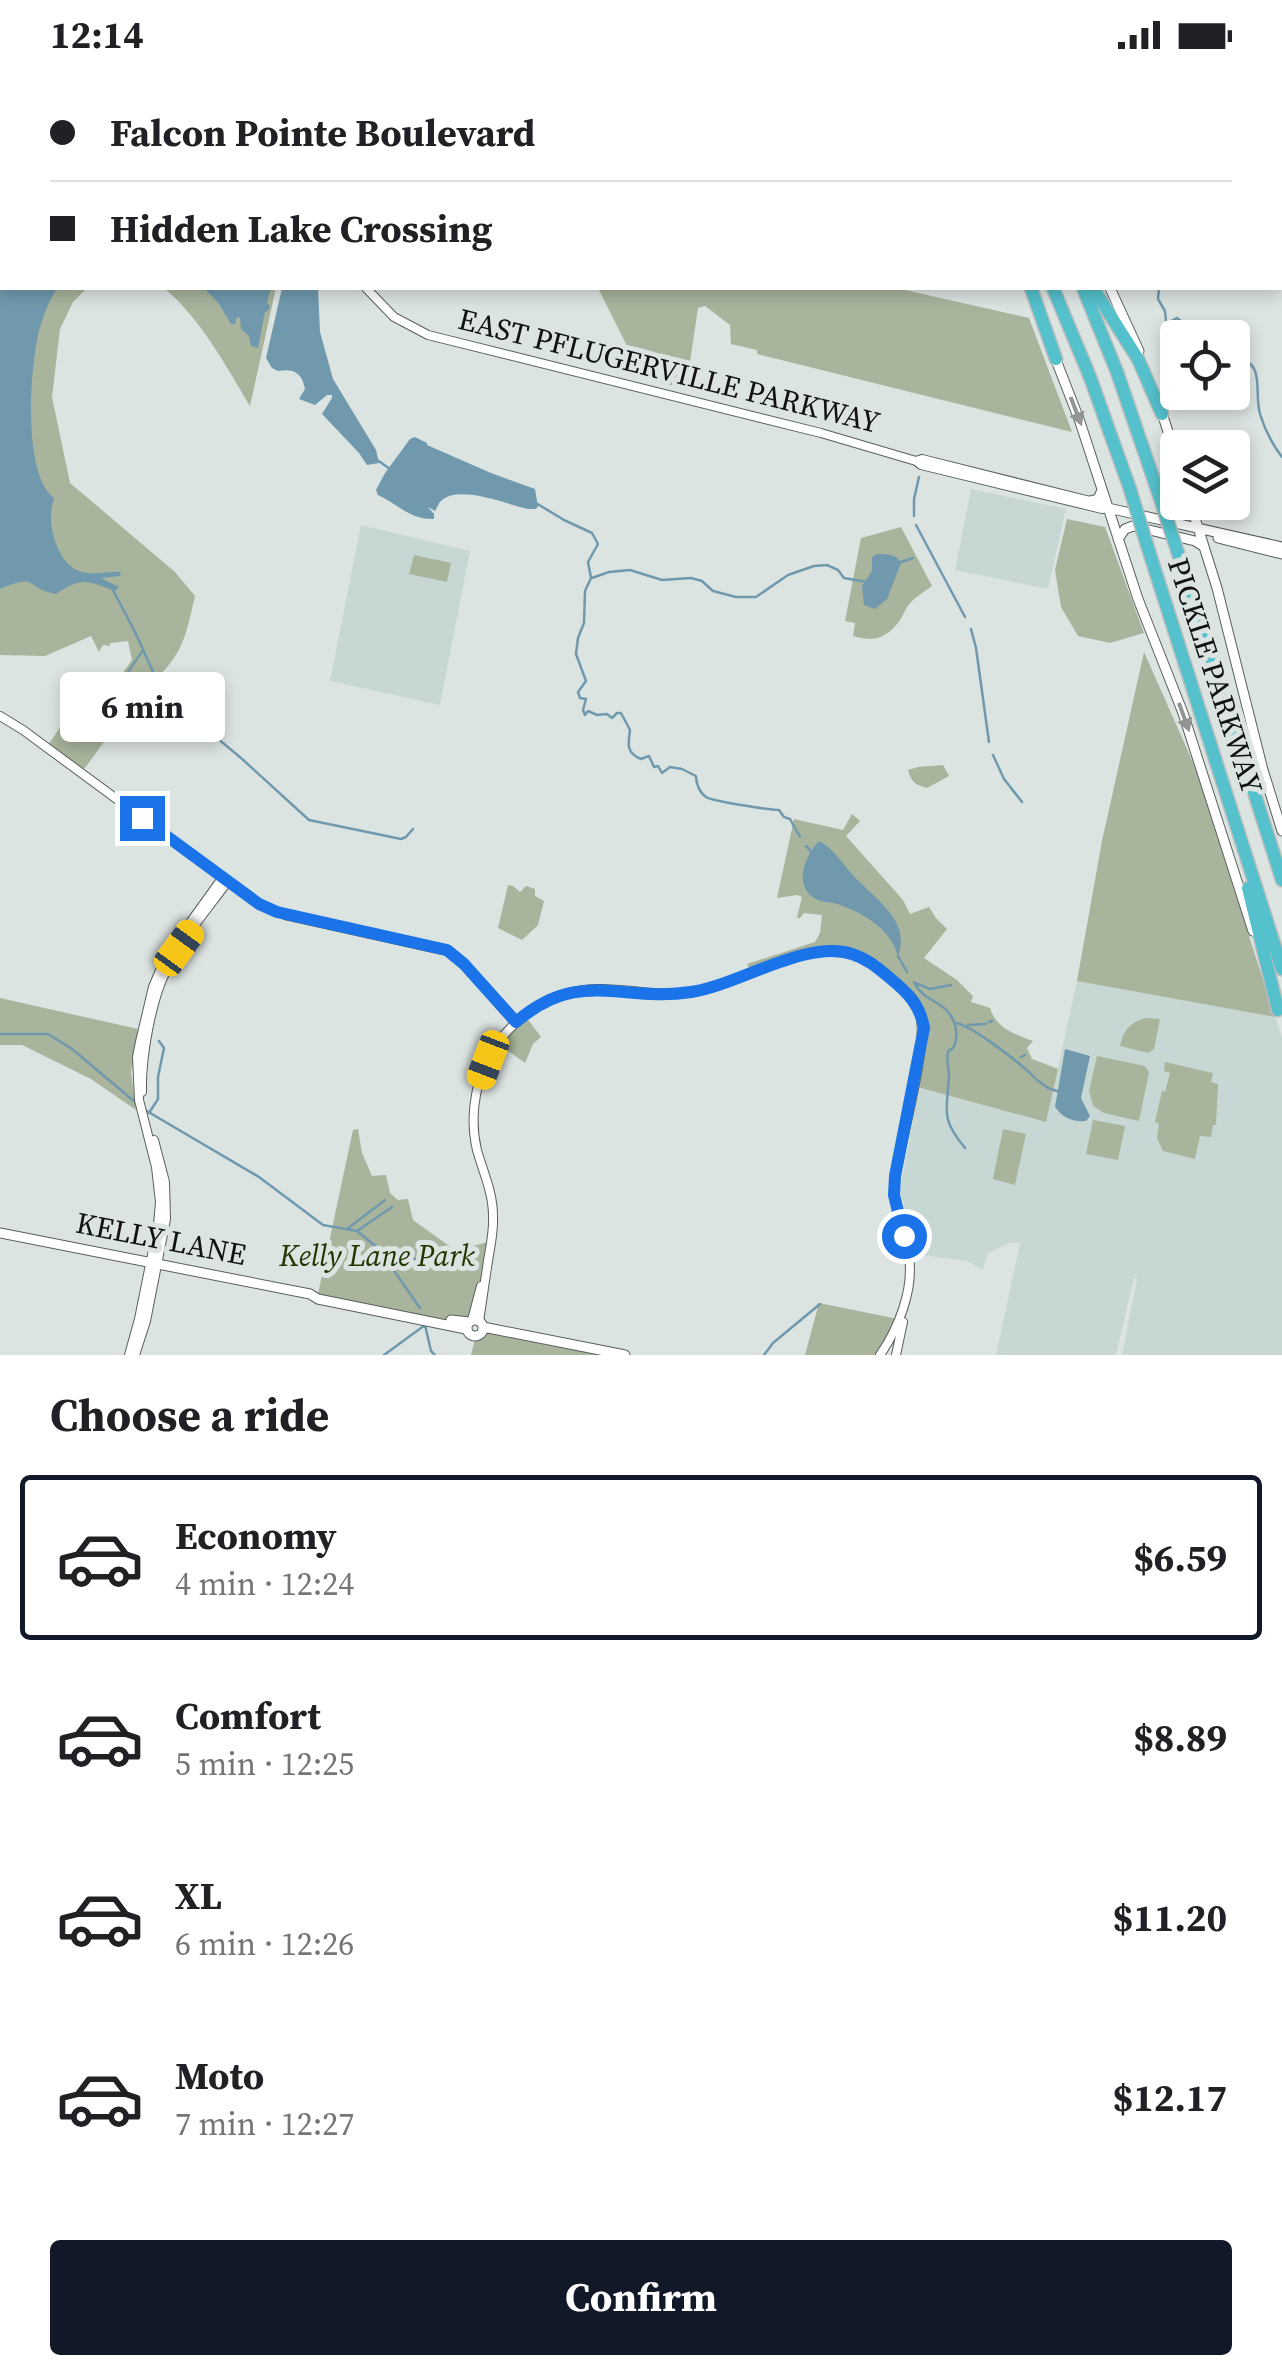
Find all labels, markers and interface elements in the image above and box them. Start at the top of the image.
text: 12:14 [50,9,144,61]
text: Falcon Pointe Boulevard [110,107,535,159]
text: Hidden Lake Crossing [110,203,492,255]
street label: EAST PFLUGERVILLE PARKWAY [454,298,884,443]
map controls [1160,320,1250,520]
button: locate [1160,320,1250,410]
one-way arrow [1069,396,1084,426]
button: layers [1160,430,1250,520]
street label: PICKLE PARKWAY [1158,553,1273,799]
callout: 6 min [59,673,224,743]
text: 6 min [101,685,184,729]
one-way arrow [1177,702,1192,732]
route end [120,796,165,841]
car [149,915,209,981]
car [463,1027,513,1093]
street label: KELLY LANE [73,1202,250,1275]
route start [882,1214,927,1259]
park label: Kelly Lane Park [278,1235,476,1276]
text: Choose a ride [50,1384,329,1446]
text: Economy [175,1510,337,1562]
icon: car [55,1513,145,1603]
text: $6.59 [1133,1532,1227,1584]
text: 4 min · 12:24 [175,1562,354,1606]
text: Comfort [175,1690,321,1742]
icon: car [55,1693,145,1783]
text: $8.89 [1133,1712,1227,1764]
text: 5 min · 12:25 [175,1742,354,1786]
text: XL [175,1870,222,1922]
icon: car [55,1873,145,1963]
text: $11.20 [1113,1892,1227,1944]
text: 6 min · 12:26 [175,1922,354,1966]
text: Moto [175,2050,264,2102]
icon: car [55,2053,145,2143]
text: $12.17 [1113,2072,1227,2124]
text: 7 min · 12:27 [175,2102,354,2146]
button: Confirm [50,2240,1232,2355]

